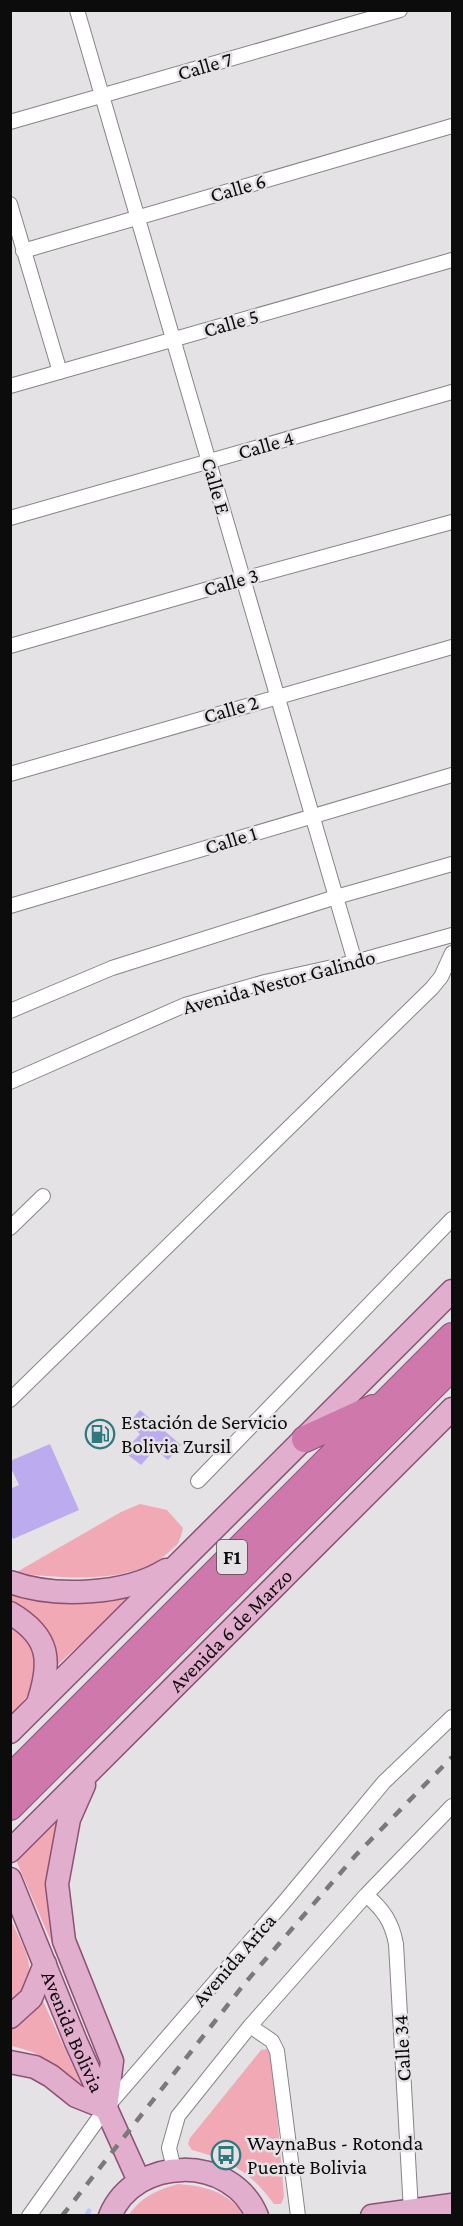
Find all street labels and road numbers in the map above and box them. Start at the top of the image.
street label: Calle 7 [175,47,235,85]
street label: Calle 6 [207,169,269,207]
street label: Calle 5 [201,304,261,342]
street label: Calle 4 [235,426,297,464]
street label: Calle E [197,455,235,517]
street label: Calle 3 [201,563,261,601]
street label: Calle 2 [201,690,261,728]
street label: Calle 1 [202,821,260,859]
street label: Avenida Nestor Galindo [180,945,378,1019]
road number: F1 [217,1540,247,1574]
street label: Avenida 6 de Marzo [164,1564,297,1697]
street label: Avenida Arica [187,1909,281,2011]
street label: Avenida Bolivia [36,1967,109,2096]
street label: Calle 34 [388,2014,416,2082]

